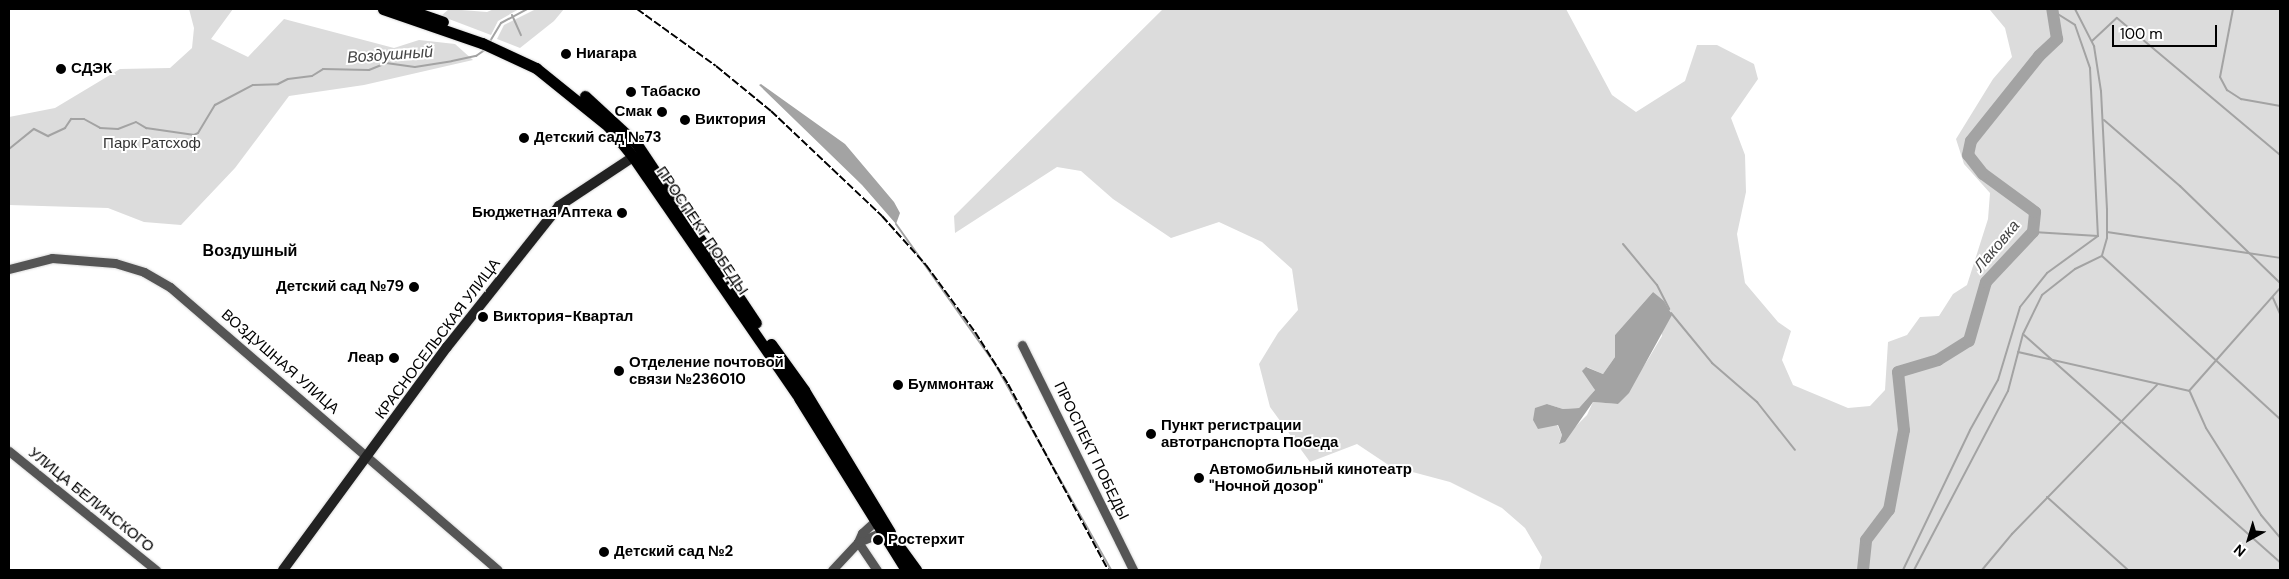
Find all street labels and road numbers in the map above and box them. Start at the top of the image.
street label: ПРОСПЕКТ ПОБЕДЫ [652,163,752,299]
street label: КРАСНОСЕЛЬСКАЯ УЛИЦА [372,255,504,423]
street label: ВОЗДУШНАЯ УЛИЦА [217,306,343,418]
street label: ПРОСПЕКТ ПОБЕДЫ [1050,379,1132,523]
street label: УЛИЦА БЕЛИНСКОГО [25,444,157,556]

